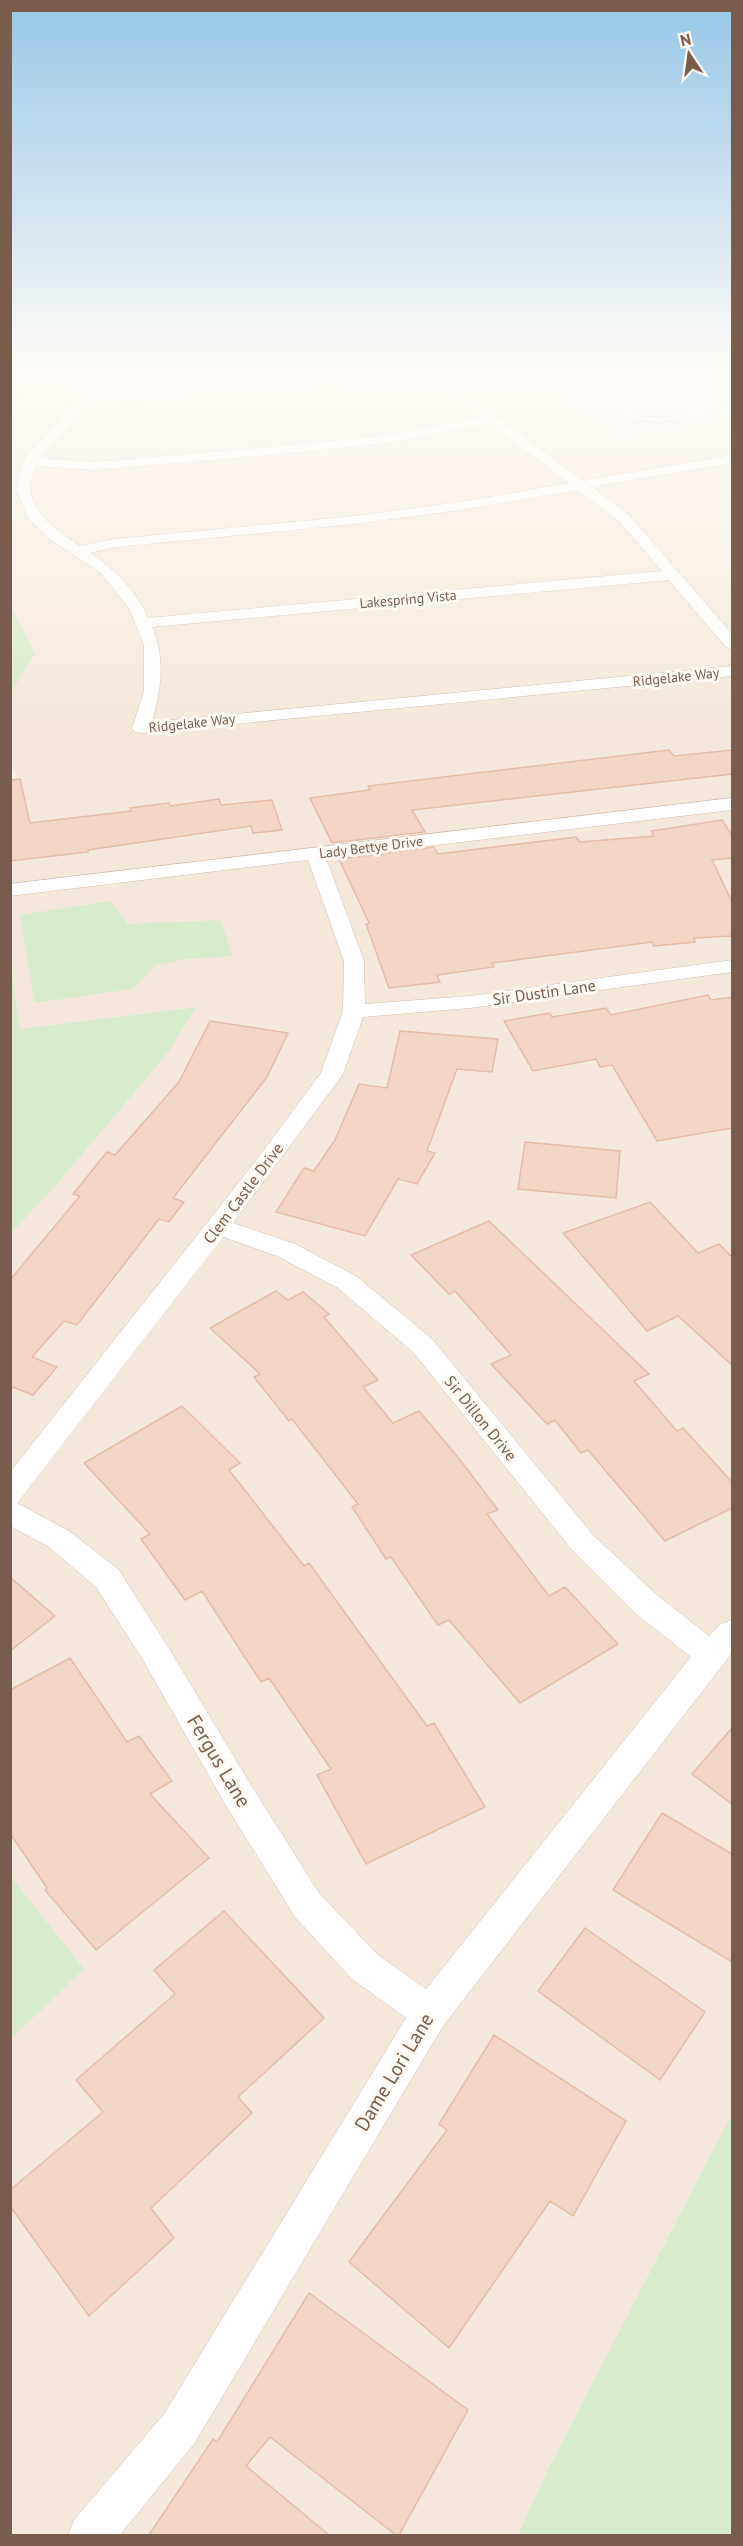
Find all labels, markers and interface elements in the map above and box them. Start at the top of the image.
north arrow [659,24,719,84]
text: N [678,28,693,50]
street label: Lakespring Vista [359,586,457,612]
street label: Ridgelake Way [632,663,721,690]
street label: Ridgelake Way [148,709,237,736]
street label: Lady Bettye Drive [318,832,424,862]
street label: Sir Dustin Lane [491,975,597,1009]
street label: Clem Castle Drive [199,1139,287,1247]
street label: Sir Dillon Drive [440,1371,522,1465]
street label: Fergus Lane [181,1710,257,1812]
street label: Dame Lori Lane [349,2008,439,2136]

